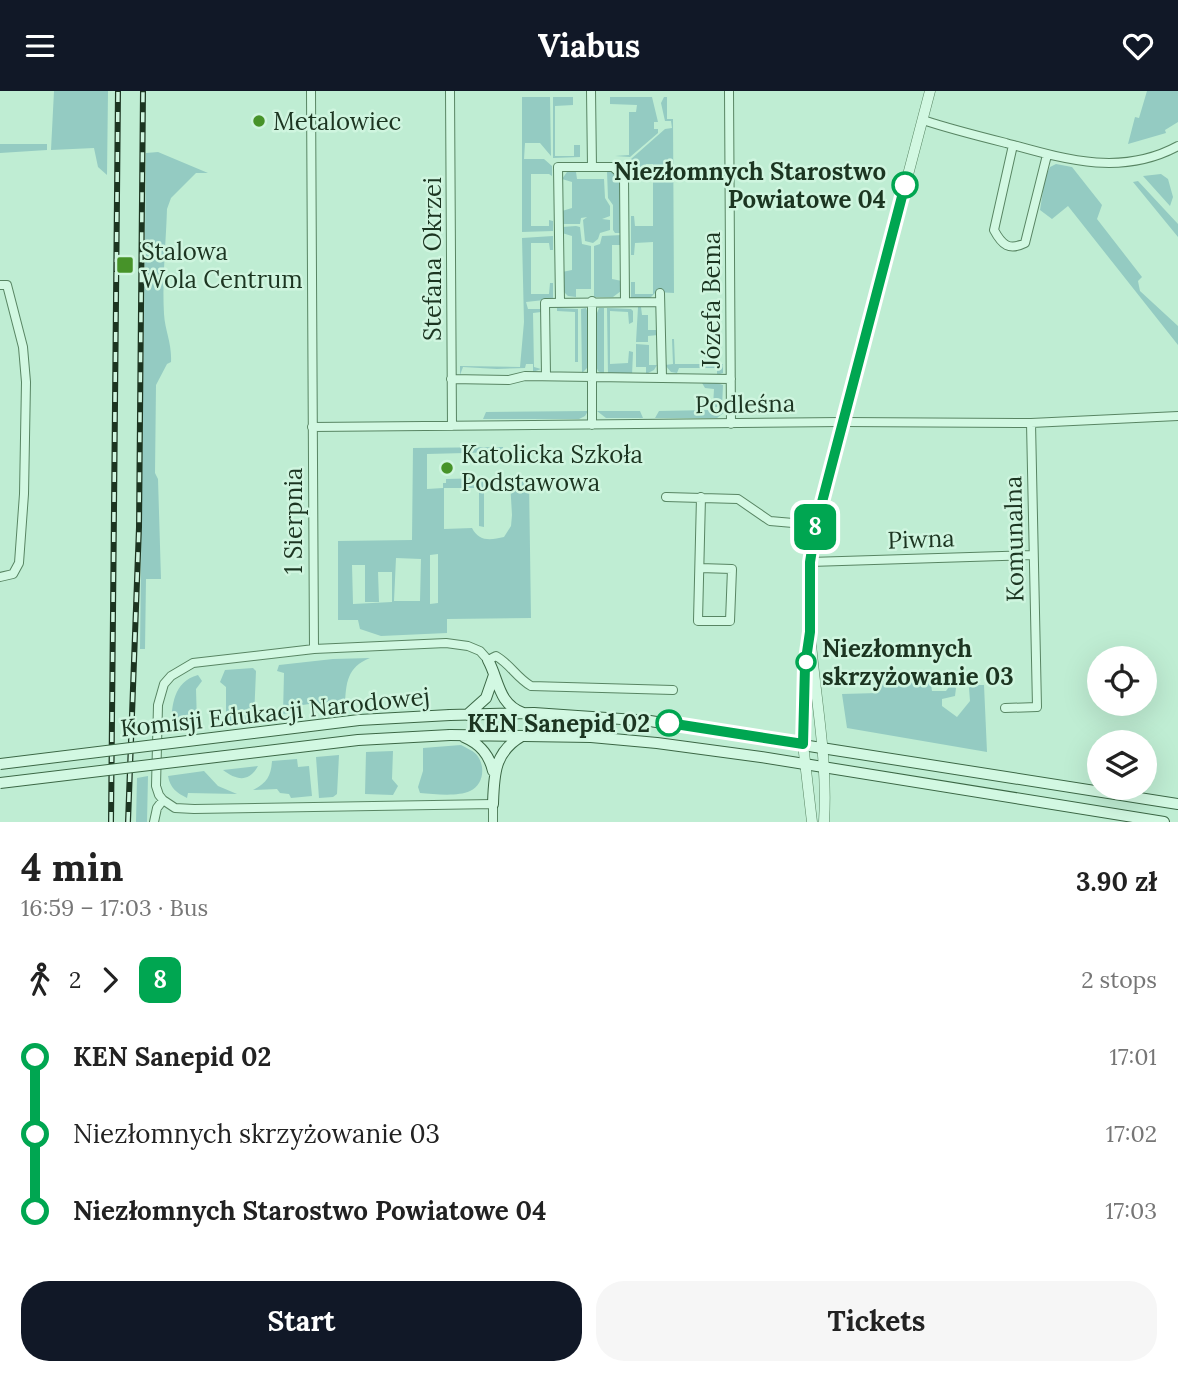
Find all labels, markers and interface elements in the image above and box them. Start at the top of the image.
text: Viabus [538,25,640,66]
icon: menu [21,27,59,65]
icon: heart [1119,27,1157,65]
place label: Metalowiec [273,106,401,137]
marker: Metalowiec [251,113,267,129]
place label: Niezłomnych Starostwo Powiatowe 04 [614,156,886,215]
marker: Niezłomnych Starostwo Powiatowe 04 [892,172,918,198]
street label: Stefana Okrzei [417,177,448,341]
street label: Józefa Bema [696,232,727,369]
place label: Stalowa Wola Centrum [141,236,303,295]
marker: Stalowa Wola Centrum [115,255,135,275]
street label: Podleśna [695,388,795,420]
place label: Katolicka Szkoła Podstawowa [461,439,643,498]
marker: Katolicka Szkoła Podstawowa [439,460,455,476]
street label: 1 Sierpnia [278,468,309,574]
street label: Komunalna [997,476,1031,602]
line badge: 8 [792,504,838,550]
text: 8 [808,511,822,542]
street label: Piwna [887,522,955,556]
place label: Niezłomnych skrzyżowanie 03 [822,633,1014,692]
map controls [1087,646,1157,800]
button: locate [1087,646,1157,716]
marker: Niezłomnych skrzyżowanie 03 [796,652,816,672]
street label: Komisji Edukacji Narodowej [119,680,431,744]
place label: KEN Sanepid 02 [467,708,650,739]
marker: KEN Sanepid 02 [656,710,682,736]
button: layers [1087,730,1157,800]
text: 4 min [21,843,123,891]
text: 3.90 zł [1076,865,1157,898]
text: 16:59 – 17:03 · Bus [21,893,208,922]
icon: walk [21,961,59,999]
icon: forward [91,961,129,999]
text: 8 [153,964,167,995]
text: 2 [69,965,81,994]
text: 2 stops [1081,965,1157,994]
text: KEN Sanepid 02 [73,1040,271,1073]
text: 17:01 [1110,1042,1157,1071]
text: Niezłomnych skrzyżowanie 03 [73,1117,440,1150]
text: 17:02 [1106,1119,1157,1148]
text: Niezłomnych Starostwo Powiatowe 04 [73,1194,546,1227]
text: 17:03 [1105,1196,1157,1225]
button: Start [21,1281,582,1361]
button: Tickets [596,1281,1157,1361]

